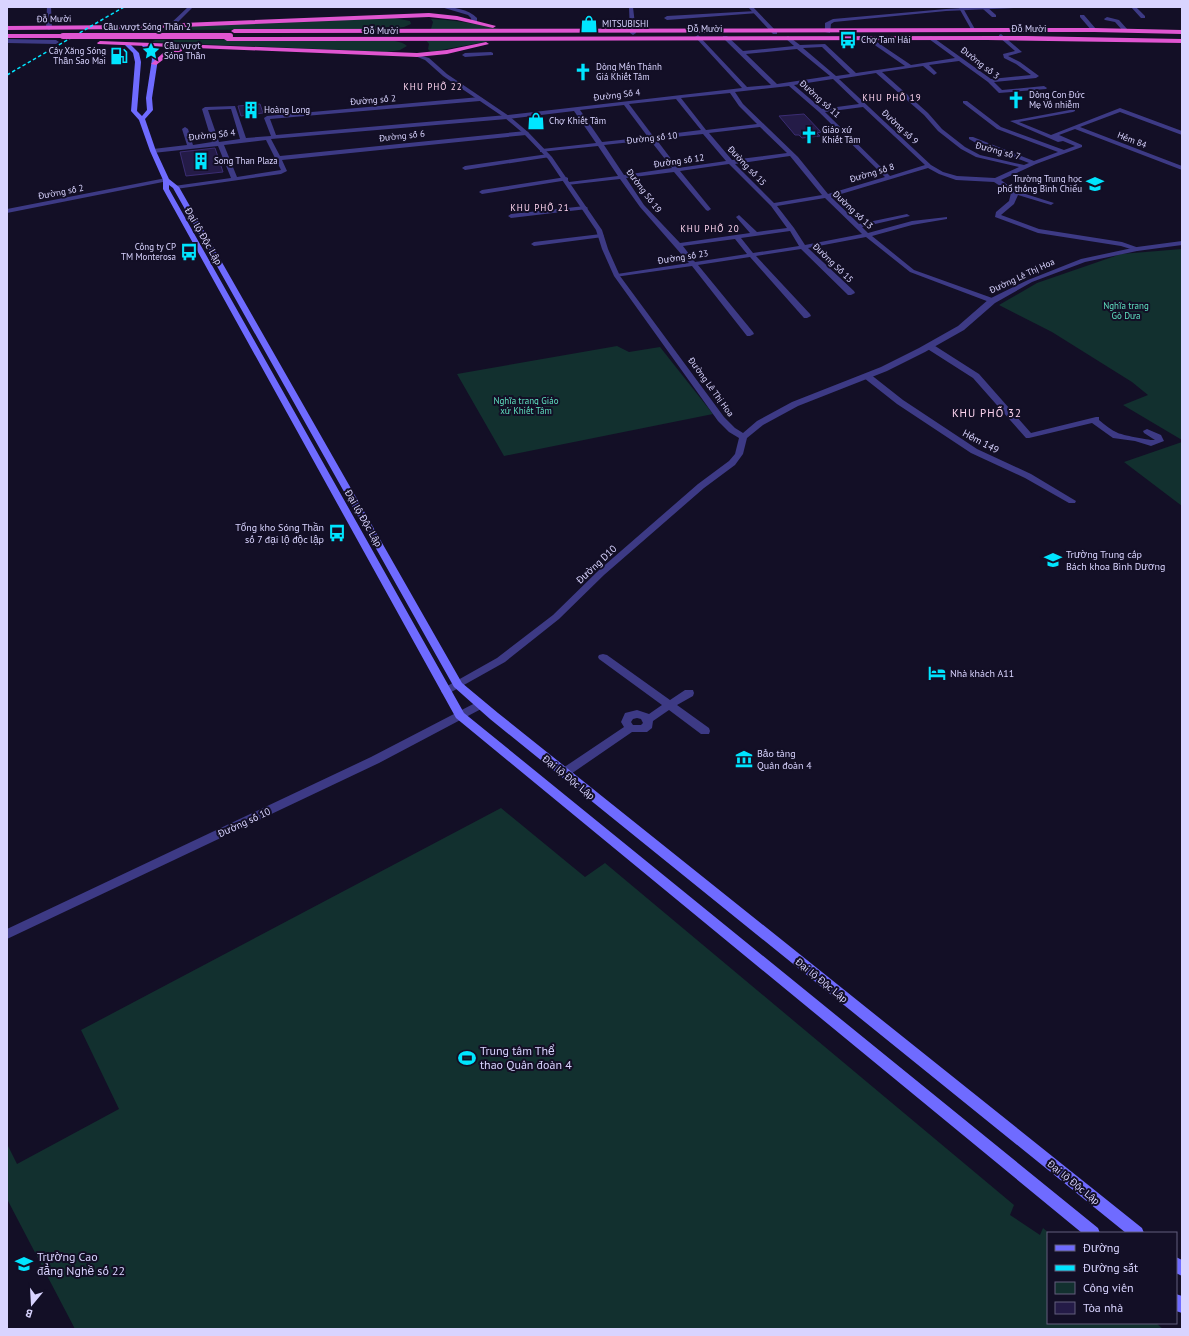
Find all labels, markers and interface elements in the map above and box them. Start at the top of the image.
street label: Đỗ Mười [35,13,71,24]
shop icon: MITSUBISHI [579,14,599,34]
place label: MITSUBISHI [602,18,649,29]
street label: Cầu vượt Sóng Thần 2 [103,21,191,32]
street label: Đỗ Mười [687,23,722,34]
street label: Đỗ Mười [1011,23,1046,34]
street label: Đỗ Mười [363,25,398,36]
bus stop icon: Chợ Tam Hải [838,30,858,50]
place label: Chợ Tam Hải [861,34,911,45]
place label: Cầu vượt Sóng Thần [164,40,205,61]
place icon: Cầu vượt Sóng Thần [141,41,161,61]
street label: Đường số 3 [958,44,1002,81]
place label: Cây Xăng Sóng Thần Sao Mai [49,45,106,66]
fuel station icon: Cây Xăng Sóng Thần Sao Mai [109,46,129,66]
place label: Dòng Mến Thánh Giá Khiết Tâm [596,61,662,82]
church icon: Dòng Mến Thánh Giá Khiết Tâm [573,62,593,82]
street label: Đường số 11 [797,77,843,120]
district label: KHU PHỐ 22 [403,81,463,92]
street label: Đường Số 4 [592,86,641,103]
place label: Dòng Con Đức Mẹ Vô nhiễm [1029,89,1085,110]
church icon: Dòng Con Đức Mẹ Vô nhiễm [1006,90,1026,110]
street label: Đường số 2 [349,92,396,107]
district label: KHU PHỐ 19 [862,92,922,103]
building icon: Hoàng Long [241,100,261,120]
place label: Hoàng Long [264,104,310,115]
street label: Đường số 9 [879,106,921,146]
shop icon: Chợ Khiết Tâm [526,111,546,131]
place label: Chợ Khiết Tâm [549,115,606,126]
place label: Giáo xứ Khiết Tâm [822,124,861,145]
church icon: Giáo xứ Khiết Tâm [799,125,819,145]
street label: Đường Số 4 [187,127,236,143]
street label: Đường số 6 [378,128,425,143]
street label: Đường số 10 [625,129,678,146]
street label: Hẻm 84 [1116,129,1149,150]
street label: Đường số 7 [974,139,1022,162]
street label: Đường số 15 [725,143,769,188]
building icon: Song Than Plaza [191,151,211,171]
street label: Đường số 12 [652,152,705,170]
place label: Song Than Plaza [214,155,278,166]
street label: Đường số 8 [847,161,896,185]
street label: Đường Số 19 [624,166,664,215]
place label: Trường Trung học phổ thông Bình Chiểu [998,173,1082,194]
school or university icon: Trường Trung học phổ thông Bình Chiểu [1085,174,1105,194]
street label: Đường số 2 [36,182,85,201]
street label: Đường số 13 [830,188,876,231]
district label: KHU PHỐ 21 [510,202,570,213]
street label: Đại lộ Độc Lập [181,204,225,267]
district label: KHU PHỐ 20 [680,223,740,234]
street label: Đường Số 15 [810,240,856,285]
place label: Công ty CP TM Monterosa [121,241,176,262]
bus stop icon: Công ty CP TM Monterosa [179,242,199,262]
street label: Đường số 23 [656,247,709,266]
street label: Đường Lê Thị Hoa [987,256,1056,296]
park label: Nghĩa trang Gò Dưa [1103,300,1149,321]
street label: Đường Lê Thị Hoa [686,354,737,418]
park label: Nghĩa trang Giáo xứ Khiết Tâm [493,395,559,416]
district label: KHU PHỐ 32 [952,406,1022,420]
street label: Hẻm 149 [960,426,1001,456]
street label: Đại lộ Độc Lập [341,486,385,549]
place label: Tổng kho Sóng Thần số 7 đại lộ độc lập [235,521,324,546]
bus stop icon: Tổng kho Sóng Thần số 7 đại lộ độc lập [327,523,347,543]
street label: Đường D10 [573,542,620,587]
place label: Trường Trung cấp Bách khoa Bình Dương [1066,548,1165,573]
school or university icon: Trường Trung cấp Bách khoa Bình Dương [1043,550,1063,570]
hotel icon: Nhà khách A11 [927,663,947,683]
place label: Nhà khách A11 [950,667,1014,680]
place label: Bảo tàng Quân đoàn 4 [757,747,812,772]
museum icon: Bảo tàng Quân đoàn 4 [734,749,754,769]
street label: Đại lộ Độc Lập [539,752,598,803]
street label: Đường số 10 [215,804,273,841]
street label: Đại lộ Độc Lập [792,955,851,1006]
place label: Trung tâm Thể thao Quân đoàn 4 [480,1043,572,1072]
sports icon: Trung tâm Thể thao Quân đoàn 4 [457,1048,477,1068]
street label: Đại lộ Độc Lập [1044,1157,1103,1208]
legend [1047,1232,1177,1324]
text: Đường [1082,1240,1120,1255]
place label: Trường Cao đẳng Nghề số 22 [37,1249,125,1278]
school or university icon: Trường Cao đẳng Nghề số 22 [14,1254,34,1274]
text: Đường sắt [1082,1260,1138,1275]
text: Công viên [1083,1280,1134,1295]
north arrow [12,1284,52,1324]
text: Tòa nhà [1083,1300,1123,1315]
text: B [23,1306,34,1321]

